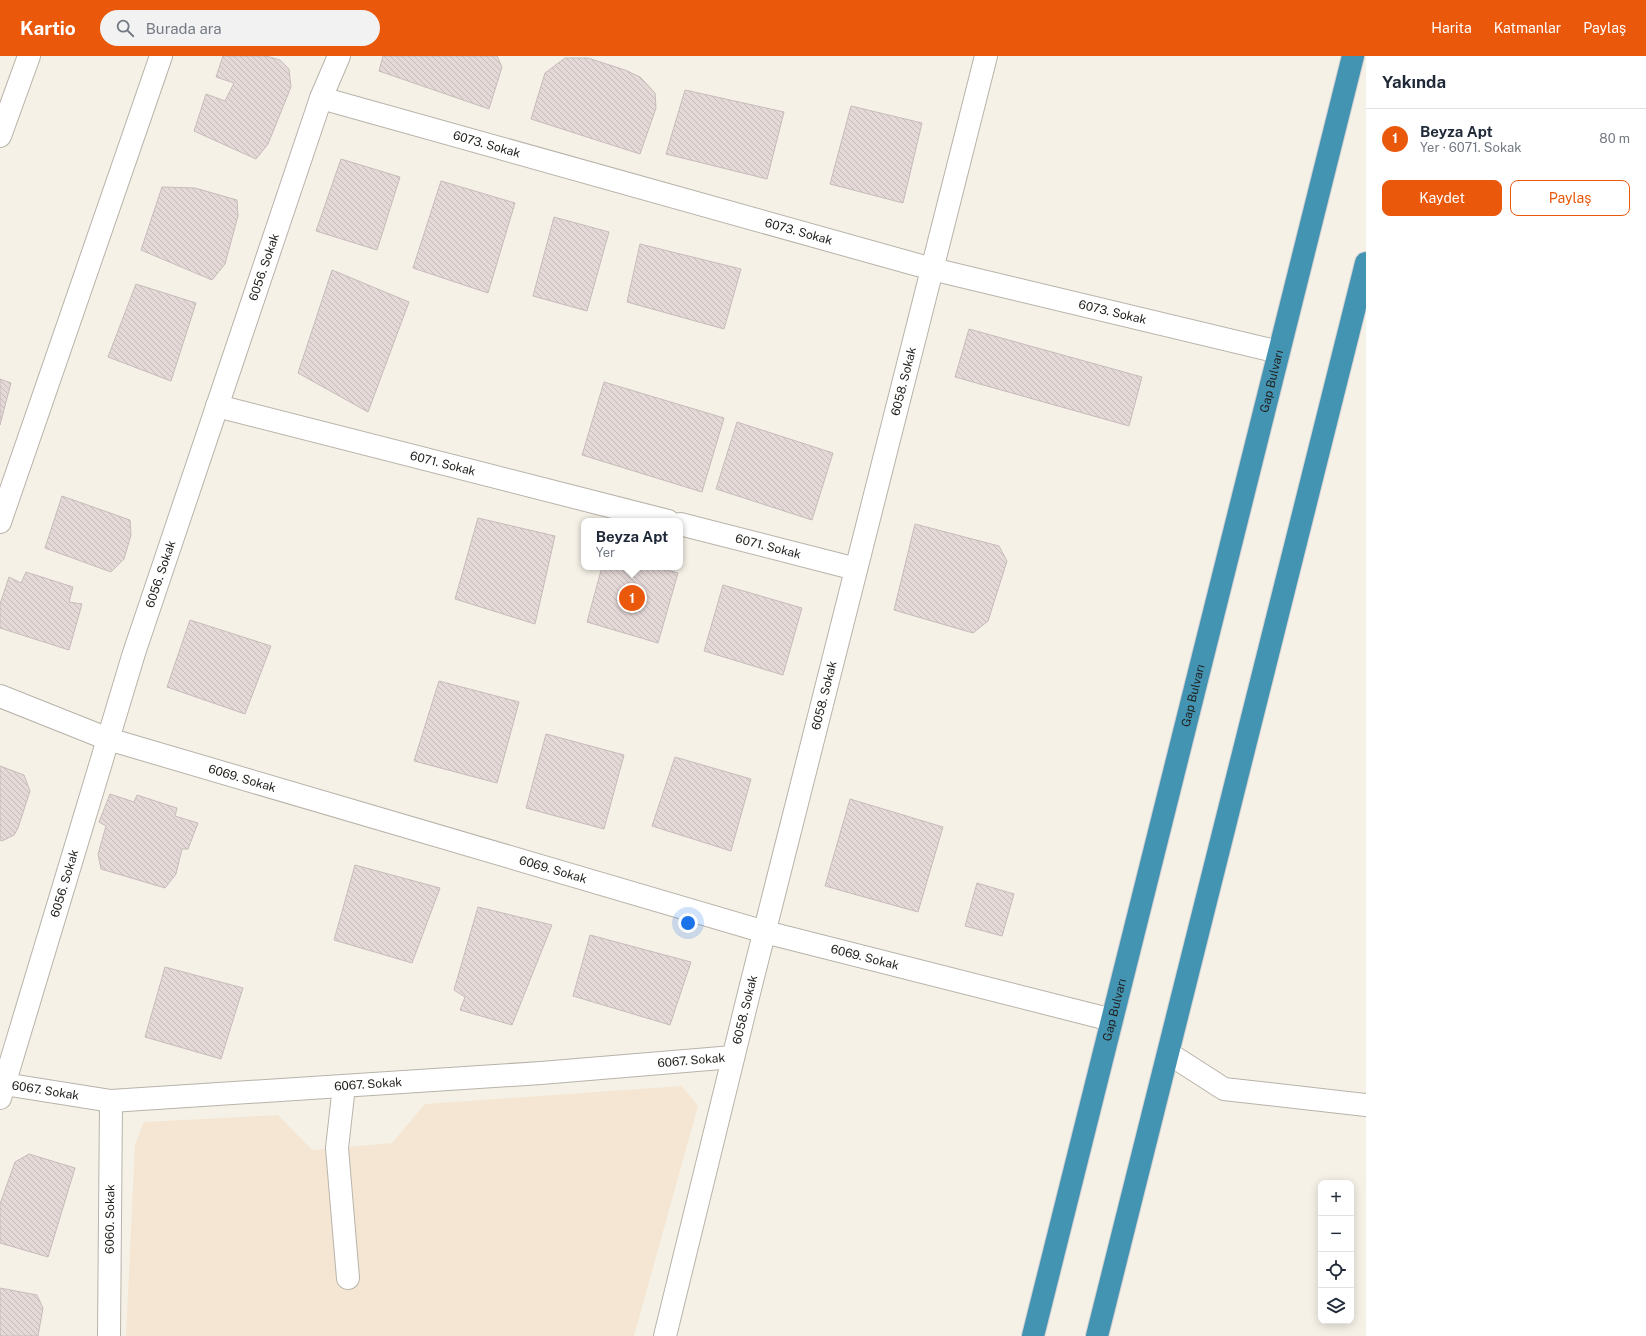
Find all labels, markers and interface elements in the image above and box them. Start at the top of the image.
search box [100,10,380,46]
text: Kartio [20,17,76,39]
icon: search [114,17,136,39]
text: Burada ara [146,20,222,37]
text: Harita [1431,20,1472,36]
text: Katmanlar [1494,20,1561,36]
text: Paylaş [1583,20,1626,36]
text: Yakında [1382,72,1446,92]
text: Beyza Apt [1420,123,1493,140]
street label: 6073. Sokak [451,128,522,161]
text: 1 [1392,131,1398,146]
text: 80 m [1599,131,1630,146]
text: Yer · 6071. Sokak [1420,140,1522,155]
button: Kaydet [1382,180,1502,216]
button: Paylaş [1510,180,1630,216]
street label: 6073. Sokak [763,216,834,248]
street label: 6056. Sokak [246,231,282,303]
street label: 6073. Sokak [1077,297,1148,327]
street label: 6058. Sokak [888,345,919,417]
street label: Gap Bulvarı [1257,349,1286,414]
street label: 6071. Sokak [408,448,477,479]
popup [581,518,683,570]
text: Beyza Apt [596,528,668,545]
street label: 6071. Sokak [734,531,803,562]
street label: 6056. Sokak [143,538,179,610]
text: Yer [596,545,615,560]
pin: 1 [619,583,645,613]
street label: 6058. Sokak [809,659,840,731]
street label: Gap Bulvarı [1179,663,1208,729]
street label: 6069. Sokak [207,762,278,795]
street label: 6056. Sokak [48,848,81,919]
street label: 6069. Sokak [517,853,589,886]
your location [678,913,698,933]
street label: 6069. Sokak [829,942,901,973]
street label: 6058. Sokak [730,973,760,1046]
street label: Gap Bulvarı [1100,977,1129,1043]
street label: 6067. Sokak [657,1051,726,1070]
street label: 6067. Sokak [334,1075,403,1093]
street label: 6067. Sokak [11,1078,80,1103]
map controls [1318,1180,1354,1324]
button: + [1318,1180,1354,1216]
street label: 6060. Sokak [103,1184,117,1254]
button: − [1318,1216,1354,1252]
button: locate [1318,1252,1354,1288]
button: layers [1318,1288,1354,1324]

